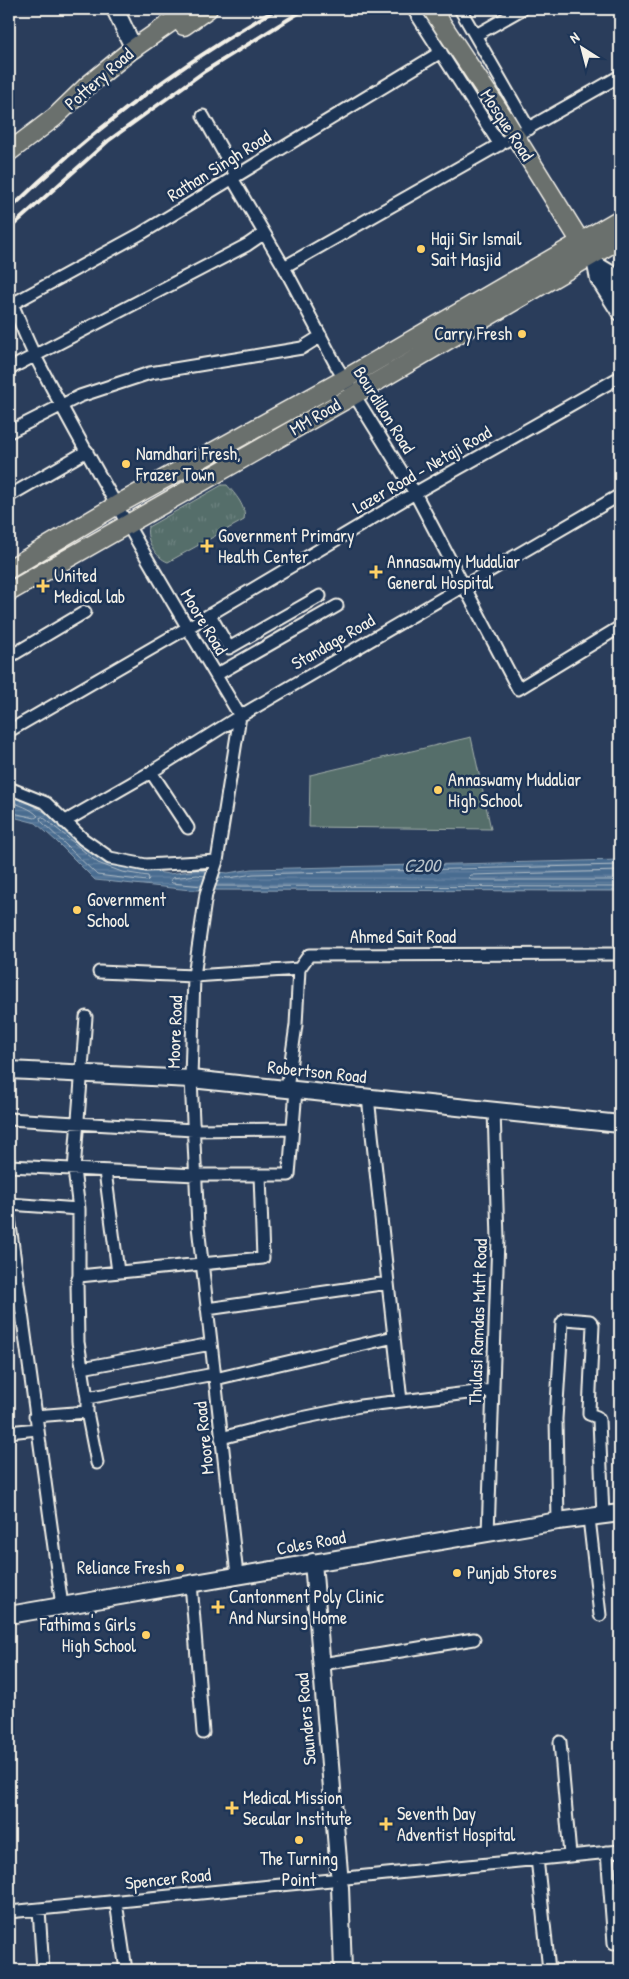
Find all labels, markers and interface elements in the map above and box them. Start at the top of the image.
north arrow [556,22,606,72]
text: N [565,27,583,47]
street label: Pottery Road [59,42,138,115]
street label: Mosque Road [475,84,540,166]
street label: Rathan Singh Road [162,124,275,207]
place label: Haji Sir Ismail Sait Masjid [431,226,522,272]
marker: Haji Sir Ismail Sait Masjid [415,243,427,255]
place label: Carry Fresh [434,321,512,346]
marker: Carry Fresh [516,328,528,340]
street label: Bourdillon Road [348,361,421,458]
street label: MM Road [285,392,345,441]
street label: Lazer Road - Netaji Road [348,420,496,520]
place label: Namdhari Fresh, Frazer Town [135,441,241,487]
marker: Namdhari Fresh, Frazer Town [120,458,132,470]
place label: Government Primary Health Center [218,523,355,569]
marker: Government Primary Health Center [200,539,214,553]
place label: Annasawmy Mudaliar General Hospital [387,549,520,595]
place label: United Medical lab [54,563,125,609]
marker: Annasawmy Mudaliar General Hospital [369,565,383,579]
marker: United Medical lab [36,579,50,593]
street label: Moore Road [175,584,234,659]
street label: Standage Road [286,608,379,676]
place label: Annaswamy Mudaliar High School [448,767,581,813]
marker: Annaswamy Mudaliar High School [432,784,444,796]
water label: C200 [404,852,443,878]
place label: Government School [87,887,167,933]
marker: Government School [71,904,83,916]
street label: Ahmed Sait Road [350,924,456,949]
street label: Moore Road [161,995,188,1069]
street label: Robertson Road [266,1054,368,1089]
street label: Thulasi Ramdas Mutt Road [462,1238,493,1406]
street label: Moore Road [187,1400,220,1476]
street label: Coles Road [274,1524,347,1561]
place label: Reliance Fresh [77,1555,170,1580]
place label: Punjab Stores [467,1560,557,1585]
marker: Reliance Fresh [174,1562,186,1574]
marker: Punjab Stores [451,1567,463,1579]
place label: Cantonment Poly Clinic And Nursing Home [229,1584,384,1630]
marker: Cantonment Poly Clinic And Nursing Home [211,1600,225,1614]
place label: Fathima's Girls High School [39,1612,136,1658]
marker: Fathima's Girls High School [140,1629,152,1641]
street label: Saunders Road [289,1672,322,1766]
place label: Medical Mission Secular Institute [243,1785,352,1831]
marker: Medical Mission Secular Institute [225,1801,239,1815]
place label: Seventh Day Adventist Hospital [397,1801,515,1847]
marker: Seventh Day Adventist Hospital [379,1817,393,1831]
marker: The Turning Point [293,1834,305,1846]
place label: The Turning Point [260,1846,338,1892]
street label: Spencer Road [124,1862,212,1895]

